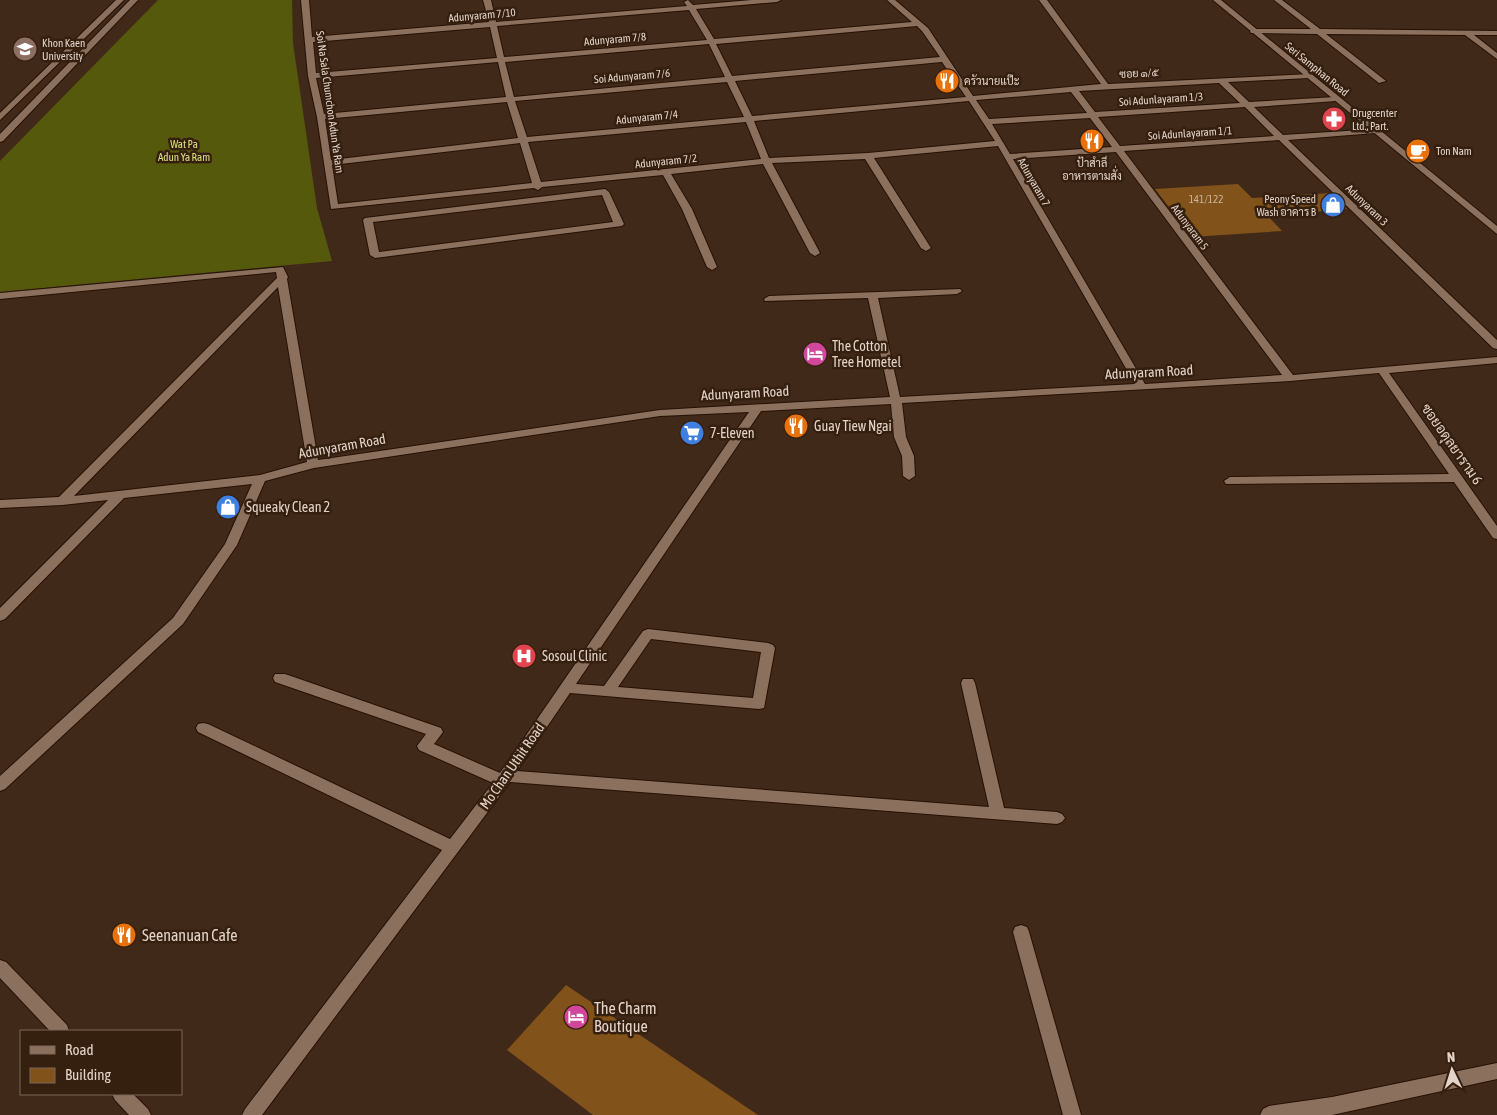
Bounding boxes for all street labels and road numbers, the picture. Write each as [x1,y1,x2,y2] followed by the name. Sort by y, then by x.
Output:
[448,6,516,24] street label: Adunyaram 7/10
[314,30,346,174] street label: Soi Na Sala Chumchon Adun Ya Ram
[583,30,647,48] street label: Adunyaram 7/8
[1283,40,1351,98] street label: Seri Samphan Road
[1119,66,1160,80] street label: ซอย ๑/๕
[593,67,671,85] street label: Soi Adunyaram 7/6
[1119,90,1203,108] street label: Soi Adunlayaram 1/3
[615,108,679,126] street label: Adunyaram 7/4
[1148,124,1232,142] street label: Soi Adunlayaram 1/1
[634,152,698,170] street label: Adunyaram 7/2
[1015,156,1053,208] street label: Adunyaram 7
[1344,182,1390,228] street label: Adunyaram 3
[1169,202,1211,252] street label: Adunyaram 5
[1105,362,1193,382] street label: Adunyaram Road
[701,383,789,403] street label: Adunyaram Road
[1417,401,1486,489] street label: ซอยอดุลยาราม 6
[297,430,387,462] street label: Adunyaram Road
[476,720,548,812] street label: Mo Chan Uthit Road

